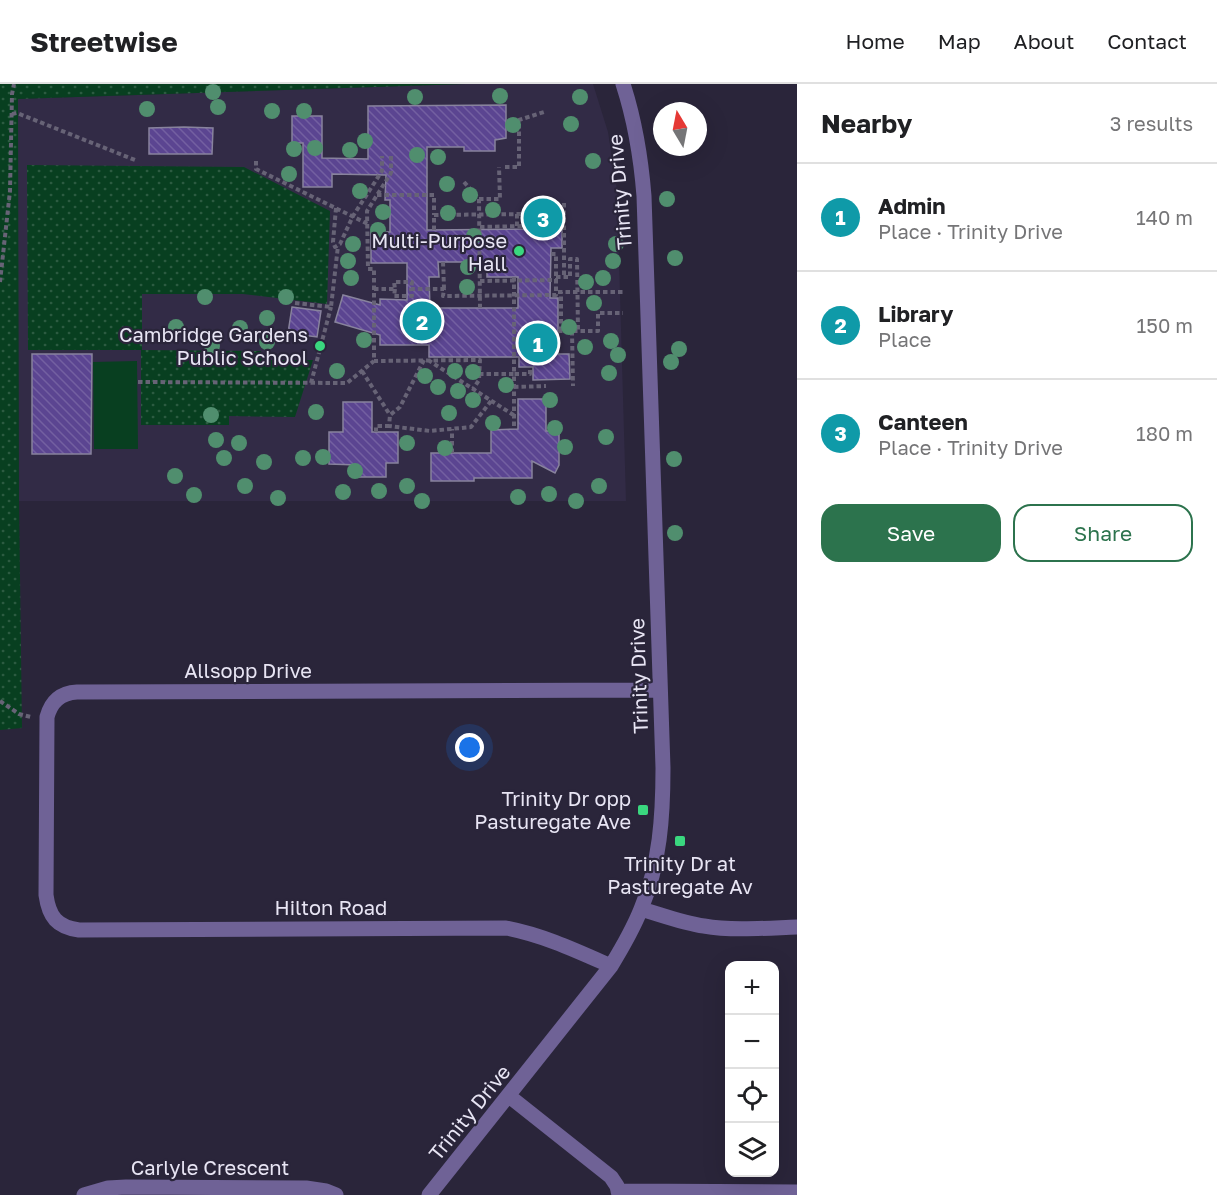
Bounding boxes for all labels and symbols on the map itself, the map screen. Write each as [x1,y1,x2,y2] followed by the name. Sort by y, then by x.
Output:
[653,102,707,156] north arrow
[602,133,636,251] street label: Trinity Drive
[524,196,562,240] pin: 3
[371,228,507,275] place label: Multi-Purpose Hall
[512,244,526,258] marker: Multi-Purpose Hall
[402,298,442,344] pin: 2
[518,320,558,366] pin: 1
[119,322,308,369] place label: Cambridge Gardens Public School
[313,339,327,353] marker: Cambridge Gardens Public School
[624,618,652,734] street label: Trinity Drive
[184,658,312,682] street label: Allsopp Drive
[455,733,484,762] your location
[474,786,631,833] place label: Trinity Dr opp Pasturegate Ave
[636,803,650,817] marker: Trinity Dr opp Pasturegate Ave
[673,834,687,848] marker: Trinity Dr at Pasturegate Av
[607,851,753,898] place label: Trinity Dr at Pasturegate Av
[275,895,387,919] street label: Hilton Road
[423,1060,515,1164] street label: Trinity Drive
[131,1155,289,1179] street label: Carlyle Crescent

